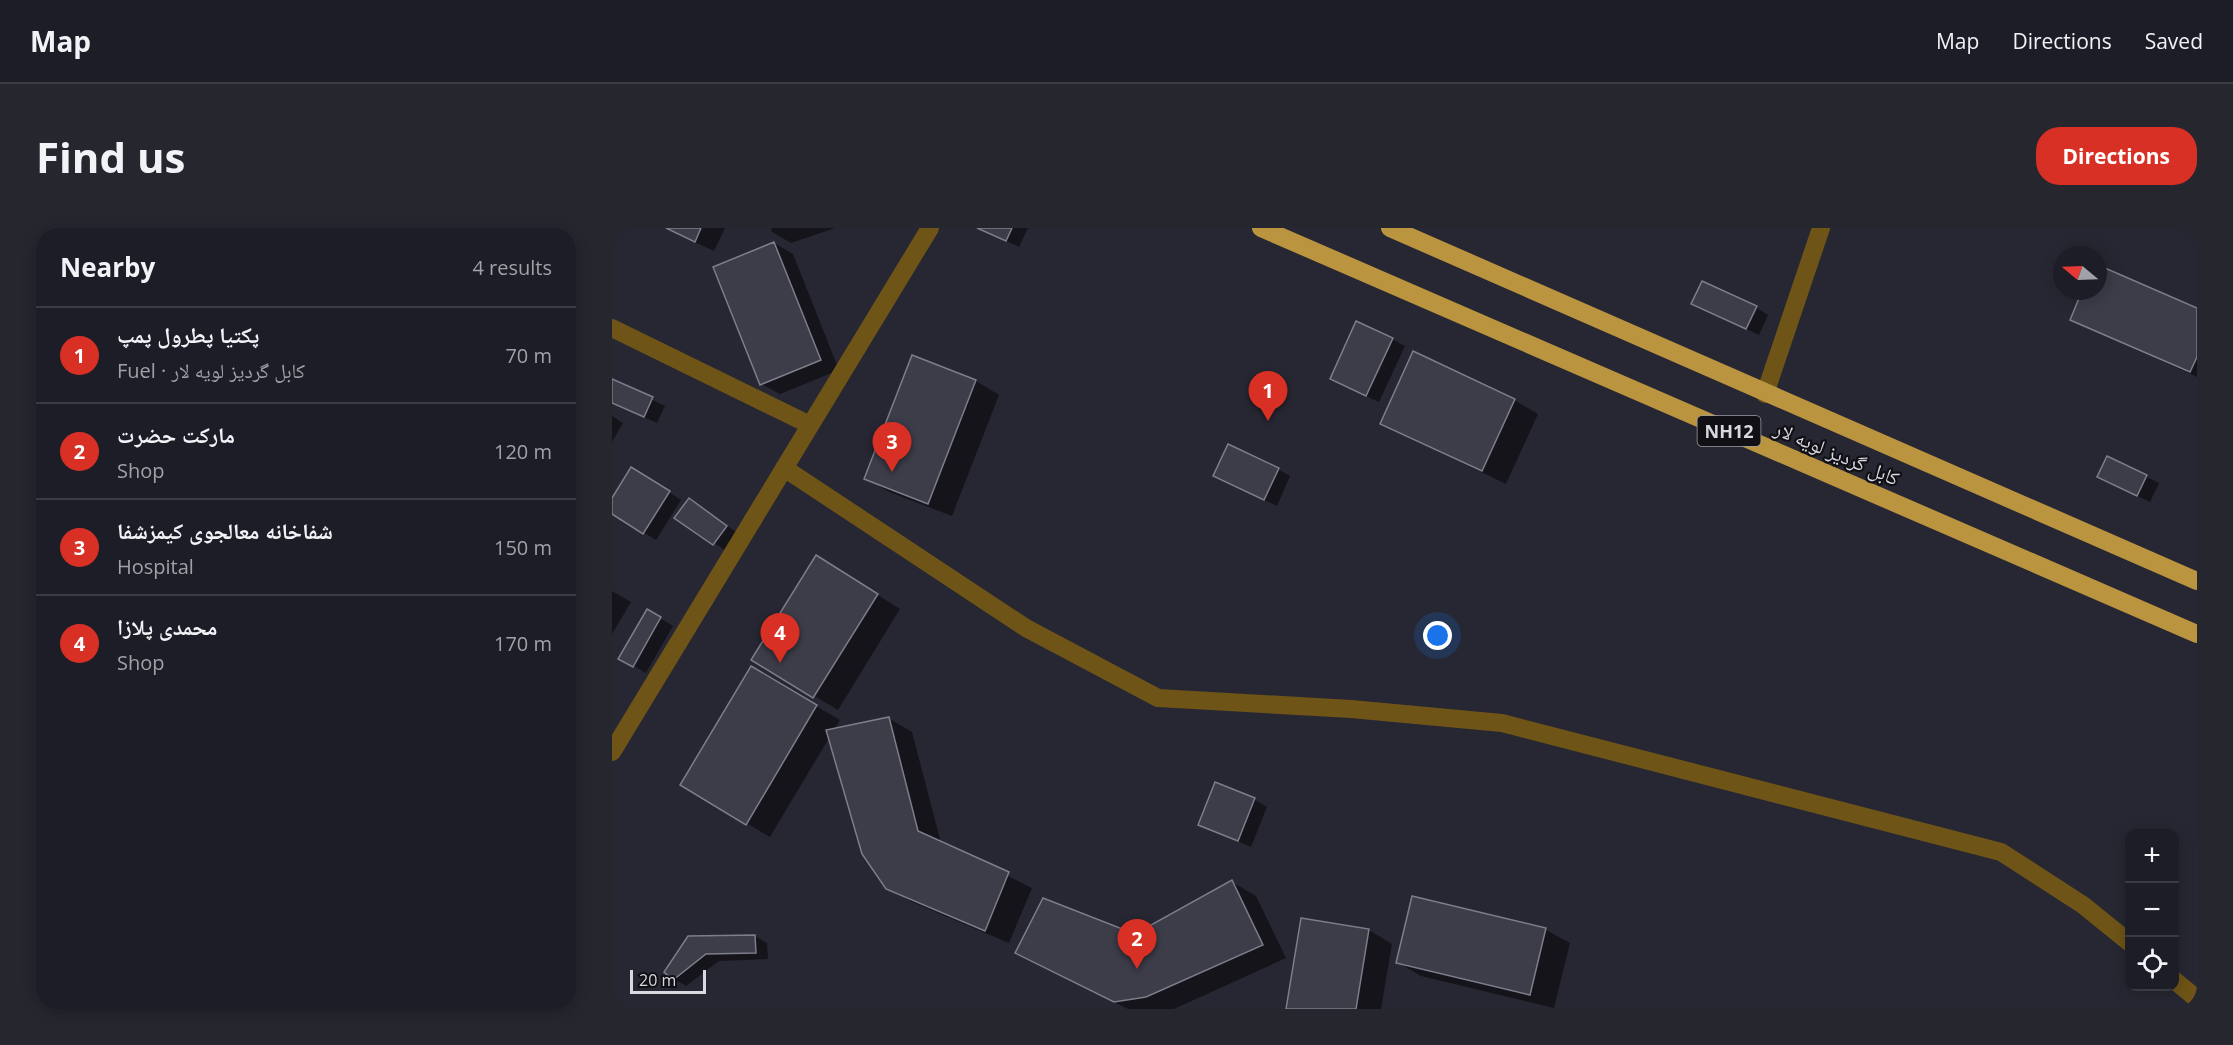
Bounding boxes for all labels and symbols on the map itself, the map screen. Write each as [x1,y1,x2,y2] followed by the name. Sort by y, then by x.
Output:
[2053,246,2107,300] north arrow
[1248,372,1288,421] pin: 1
[1769,414,1904,491] street label: کابل گردیز لویه لار
[1698,416,1760,446] road number: NH12
[872,422,912,472] pin: 3
[760,614,800,663] pin: 4
[1423,621,1452,650] your location
[1118,920,1156,969] pin: 2
[630,967,706,994] scale bar

